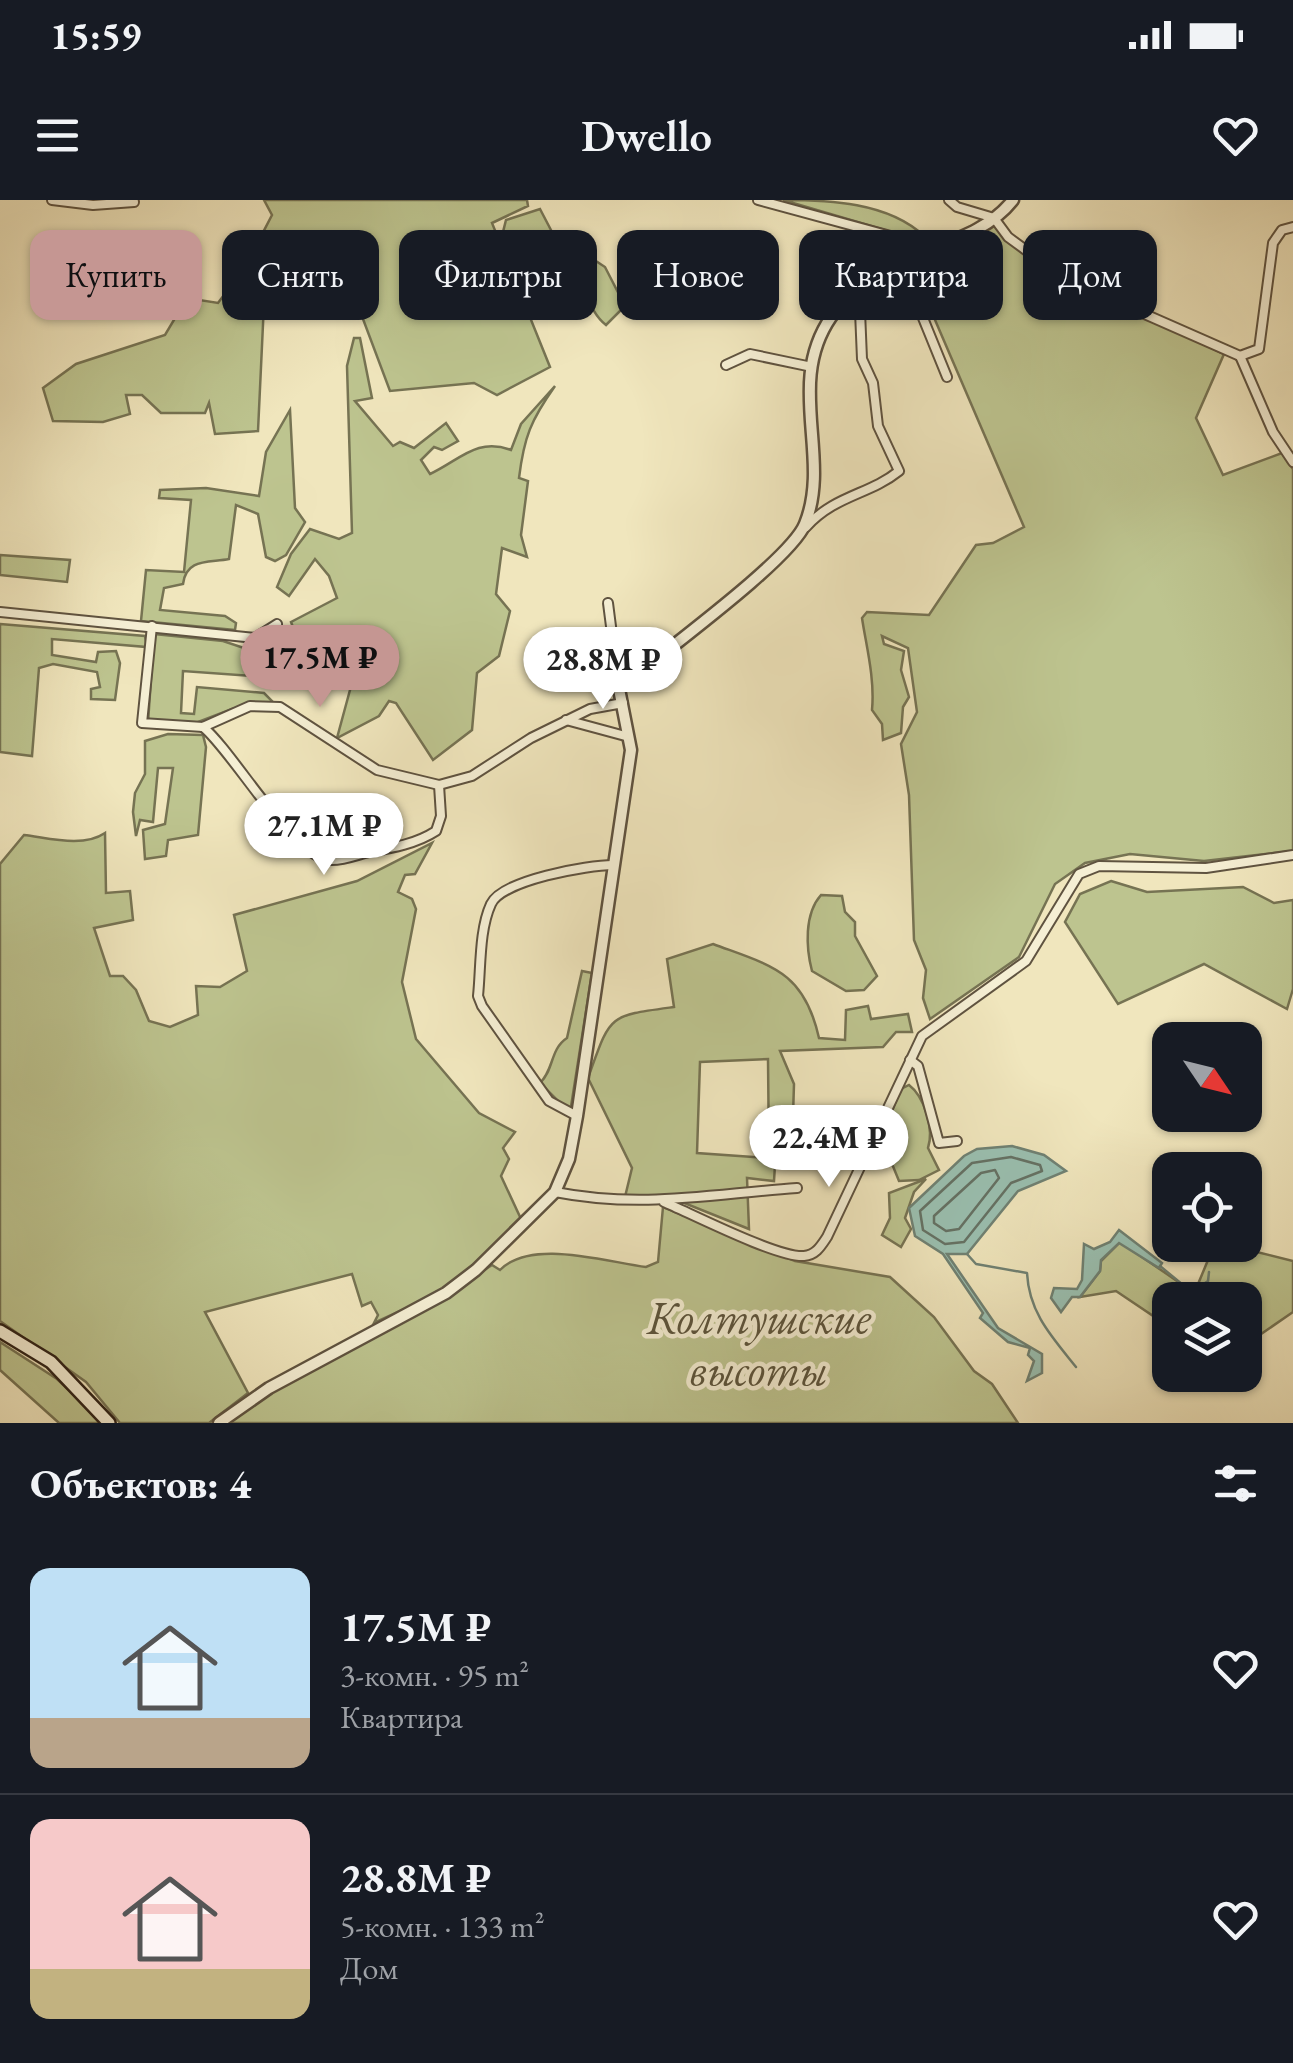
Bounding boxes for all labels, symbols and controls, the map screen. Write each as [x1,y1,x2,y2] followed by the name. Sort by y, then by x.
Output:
[50,11,141,60] text: 15:59
[581,106,712,164] text: Dwello
[30,108,85,163] icon: menu
[1208,108,1263,163] icon: heart
[30,230,202,320] chip: Купить
[222,230,379,320] chip: Снять
[399,230,597,320] chip: Фильтры
[617,230,779,320] chip: Новое
[799,230,1003,320] chip: Квартира
[1023,230,1157,320] chip: Дом
[228,625,412,710] pin: 17.5M ₽
[511,627,695,712] pin: 28.8M ₽
[262,636,378,678] text: 17.5M ₽
[545,638,661,680] text: 28.8M ₽
[232,793,416,878] pin: 27.1M ₽
[266,804,382,846] text: 27.1M ₽
[1152,1022,1262,1132] north arrow
[1152,1022,1262,1392] map controls
[737,1105,921,1190] pin: 22.4M ₽
[771,1116,887,1158] text: 22.4M ₽
[1152,1152,1262,1262] button: locate
[1152,1282,1262,1392] button: layers
[646,1288,872,1398] park label: Колтушские высоты
[30,1456,251,1511] text: Объектов: 4
[1208,1456,1263,1511] icon: filters
[340,1599,491,1654] text: 17.5M ₽
[110,1608,230,1728] icon: home
[1208,1641,1263,1696] icon: heart
[340,1654,529,1696] text: 3-комн. · 95 m²
[340,1696,463,1738] text: Квартира
[340,1850,491,1905] text: 28.8M ₽
[110,1859,230,1979] icon: home
[1208,1892,1263,1947] icon: heart
[340,1905,545,1947] text: 5-комн. · 133 m²
[340,1947,398,1989] text: Дом

